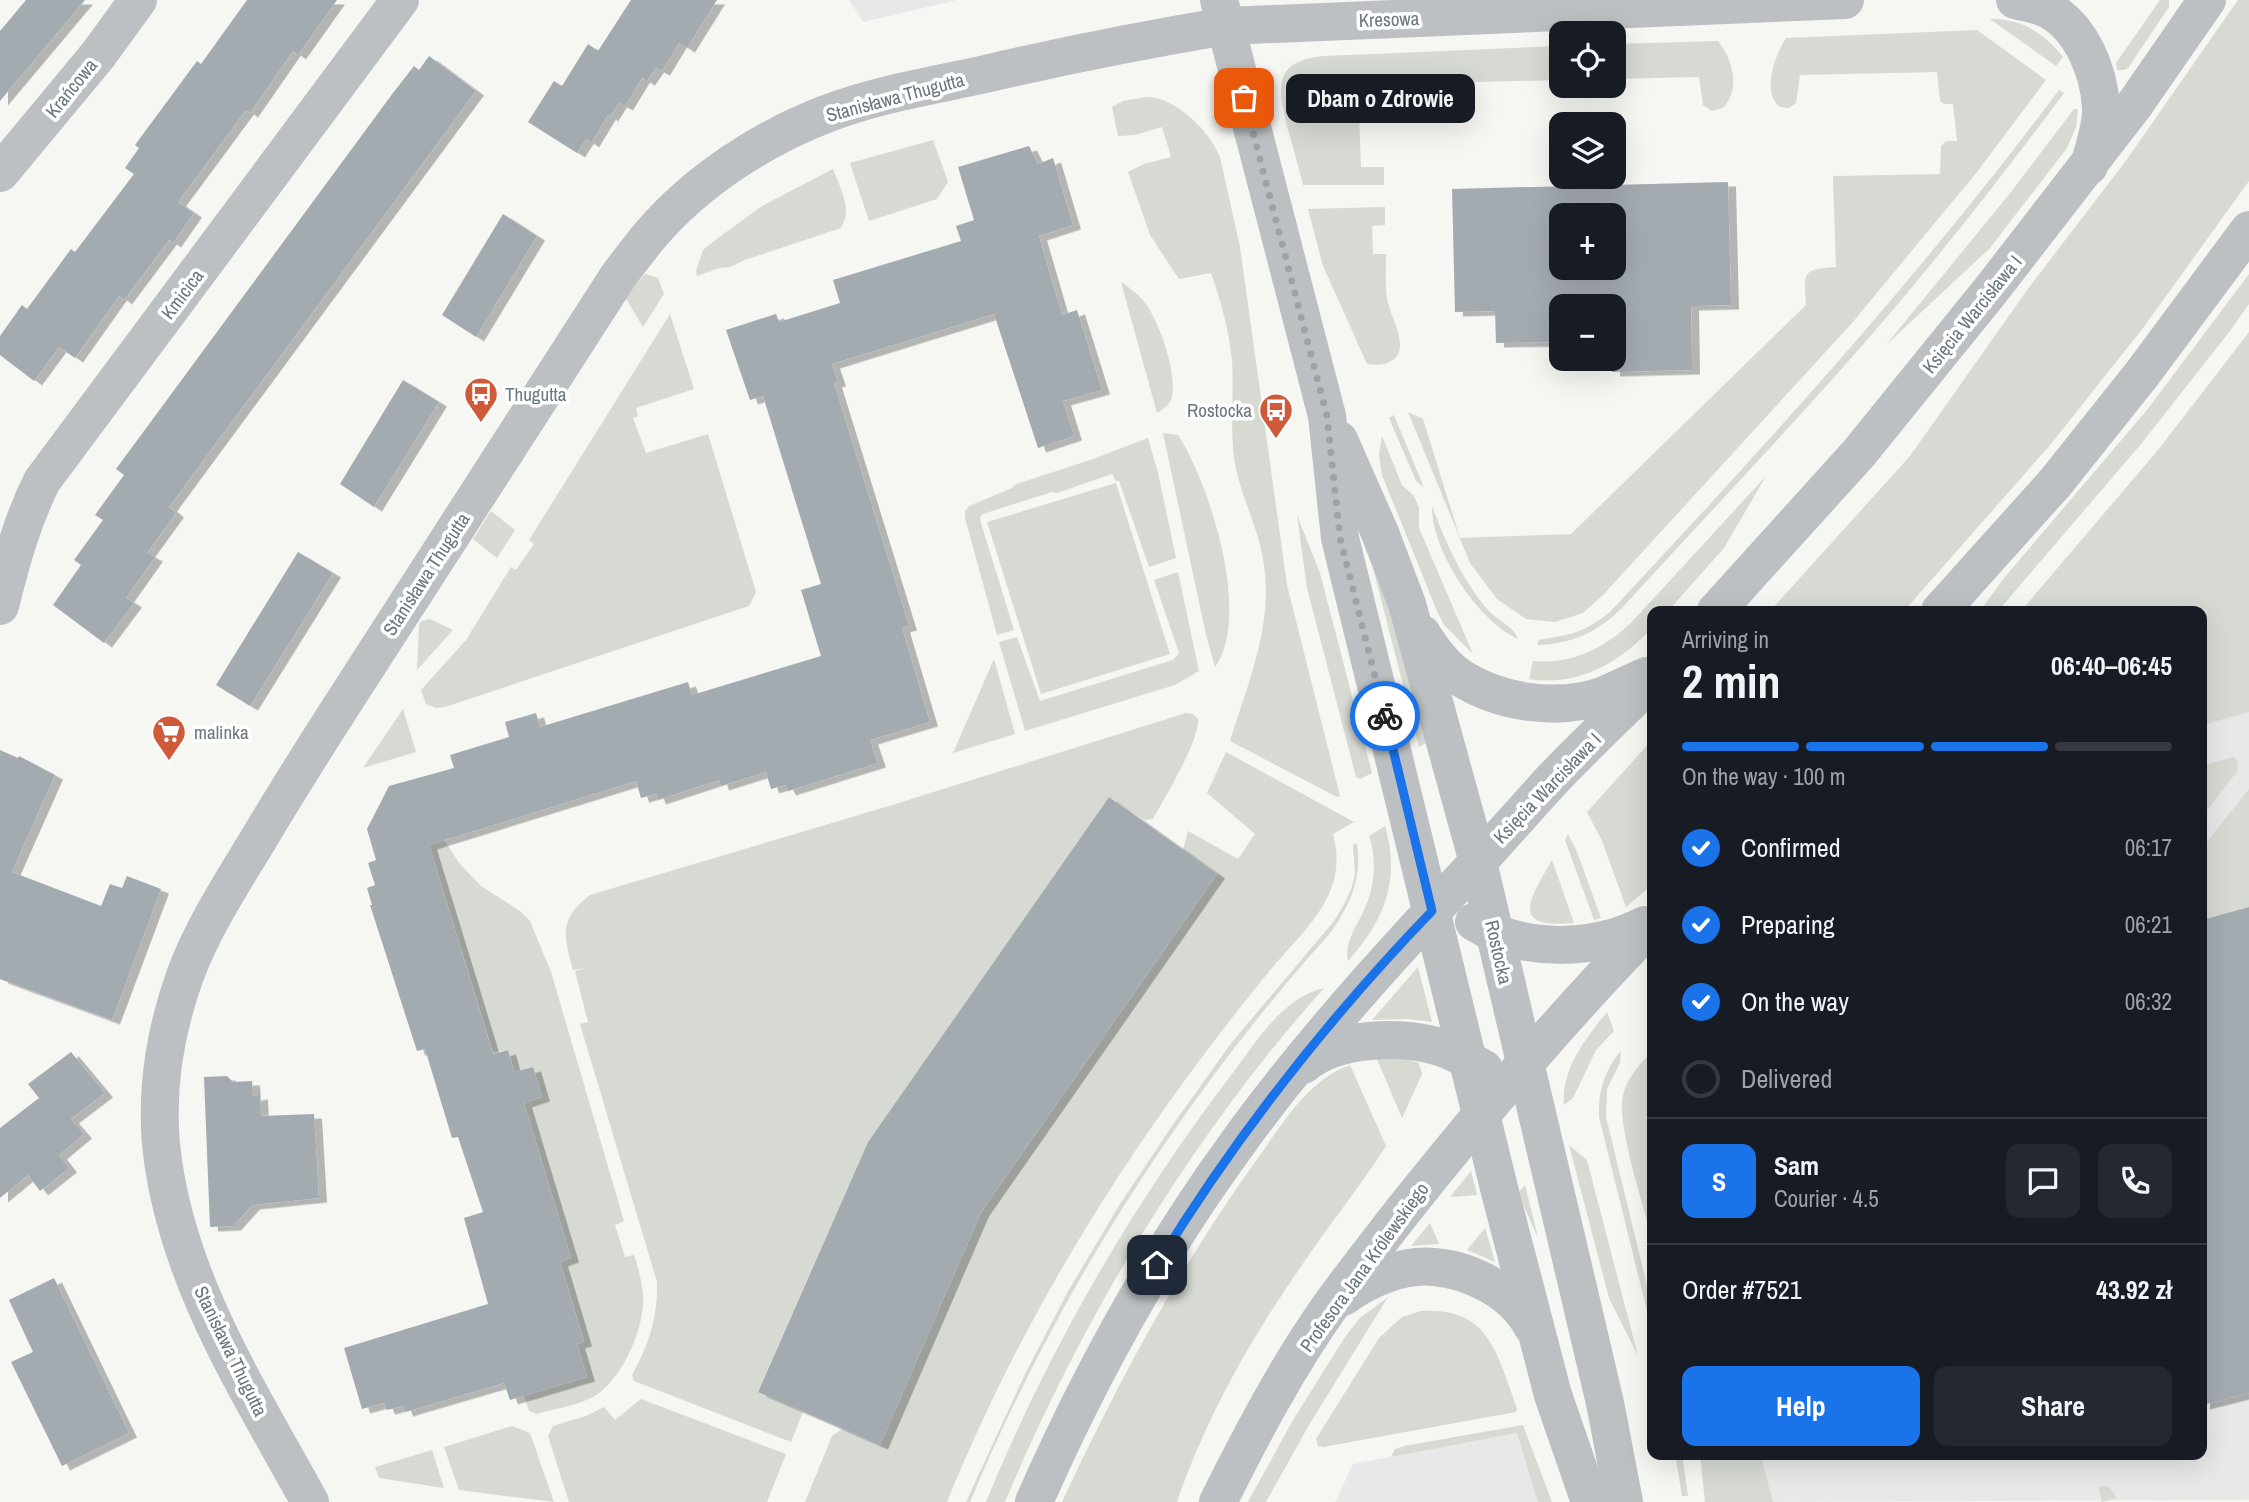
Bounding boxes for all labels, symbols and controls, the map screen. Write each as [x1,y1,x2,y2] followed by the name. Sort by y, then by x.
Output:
[1358,5,1420,33] street label: Kresowa
[1549,21,1626,371] map controls
[1549,21,1626,98] button: locate
[39,53,103,123] street label: Krańcowa
[823,66,967,128] street label: Stanisława Thugutta
[1214,68,1274,128] pin
[1286,74,1475,122] callout: Dbam o Zdrowie
[1225,79,1263,117] icon: bag
[1307,83,1454,114] text: Dbam o Zdrowie
[1549,112,1626,189] button: layers
[1549,203,1626,280] button: +
[1916,250,2028,378] street label: Księcia Warcisława I
[155,263,210,324] street label: Kmicica
[1549,294,1626,371] button: −
[462,375,500,424] bus stop icon: Thugutta
[505,381,567,407] place label: Thugutta
[1257,391,1295,440] bus stop icon: Rostocka
[1187,397,1252,423] place label: Rostocka
[376,507,476,641] street label: Stanisława Thugutta
[1682,624,1769,655] text: Arriving in
[2051,648,2172,683] text: 06:40–06:45
[1682,650,1781,712] text: 2 min
[1350,681,1420,751] courier
[1366,697,1404,735] icon: bike
[150,713,188,762] supermarket icon: malinka
[194,719,249,745] place label: malinka
[1487,727,1607,849] street label: Księcia Warcisława I
[1682,761,1846,792] text: On the way · 100 m
[1682,829,1720,867] icon: check
[1741,830,1841,865] text: Confirmed
[2125,832,2172,863] text: 06:17
[1682,906,1720,944] icon: check
[1741,907,1835,942] text: Preparing
[2125,909,2172,940] text: 06:21
[1479,917,1519,987] street label: Rostocka
[1682,983,1720,1021] icon: check
[1741,984,1849,1019] text: On the way
[2125,986,2172,1017] text: 06:32
[1741,1061,1832,1096] text: Delivered
[2006,1144,2080,1218] button: chat
[2098,1144,2172,1218] button: phone
[1774,1148,1819,1183] text: Sam
[1712,1164,1726,1199] text: S
[1294,1177,1434,1357] street label: Profesora Jana Królewskiego
[1774,1183,1879,1214] text: Courier · 4.5
[1127,1235,1187,1295] pin
[1138,1246,1176,1284] icon: home
[1682,1272,1802,1307] text: Order #7521
[2096,1272,2172,1307] text: 43.92 zł
[188,1282,274,1421] street label: Stanisława Thugutta
[1682,1366,1920,1446] button: Help
[1934,1366,2172,1446] button: Share

